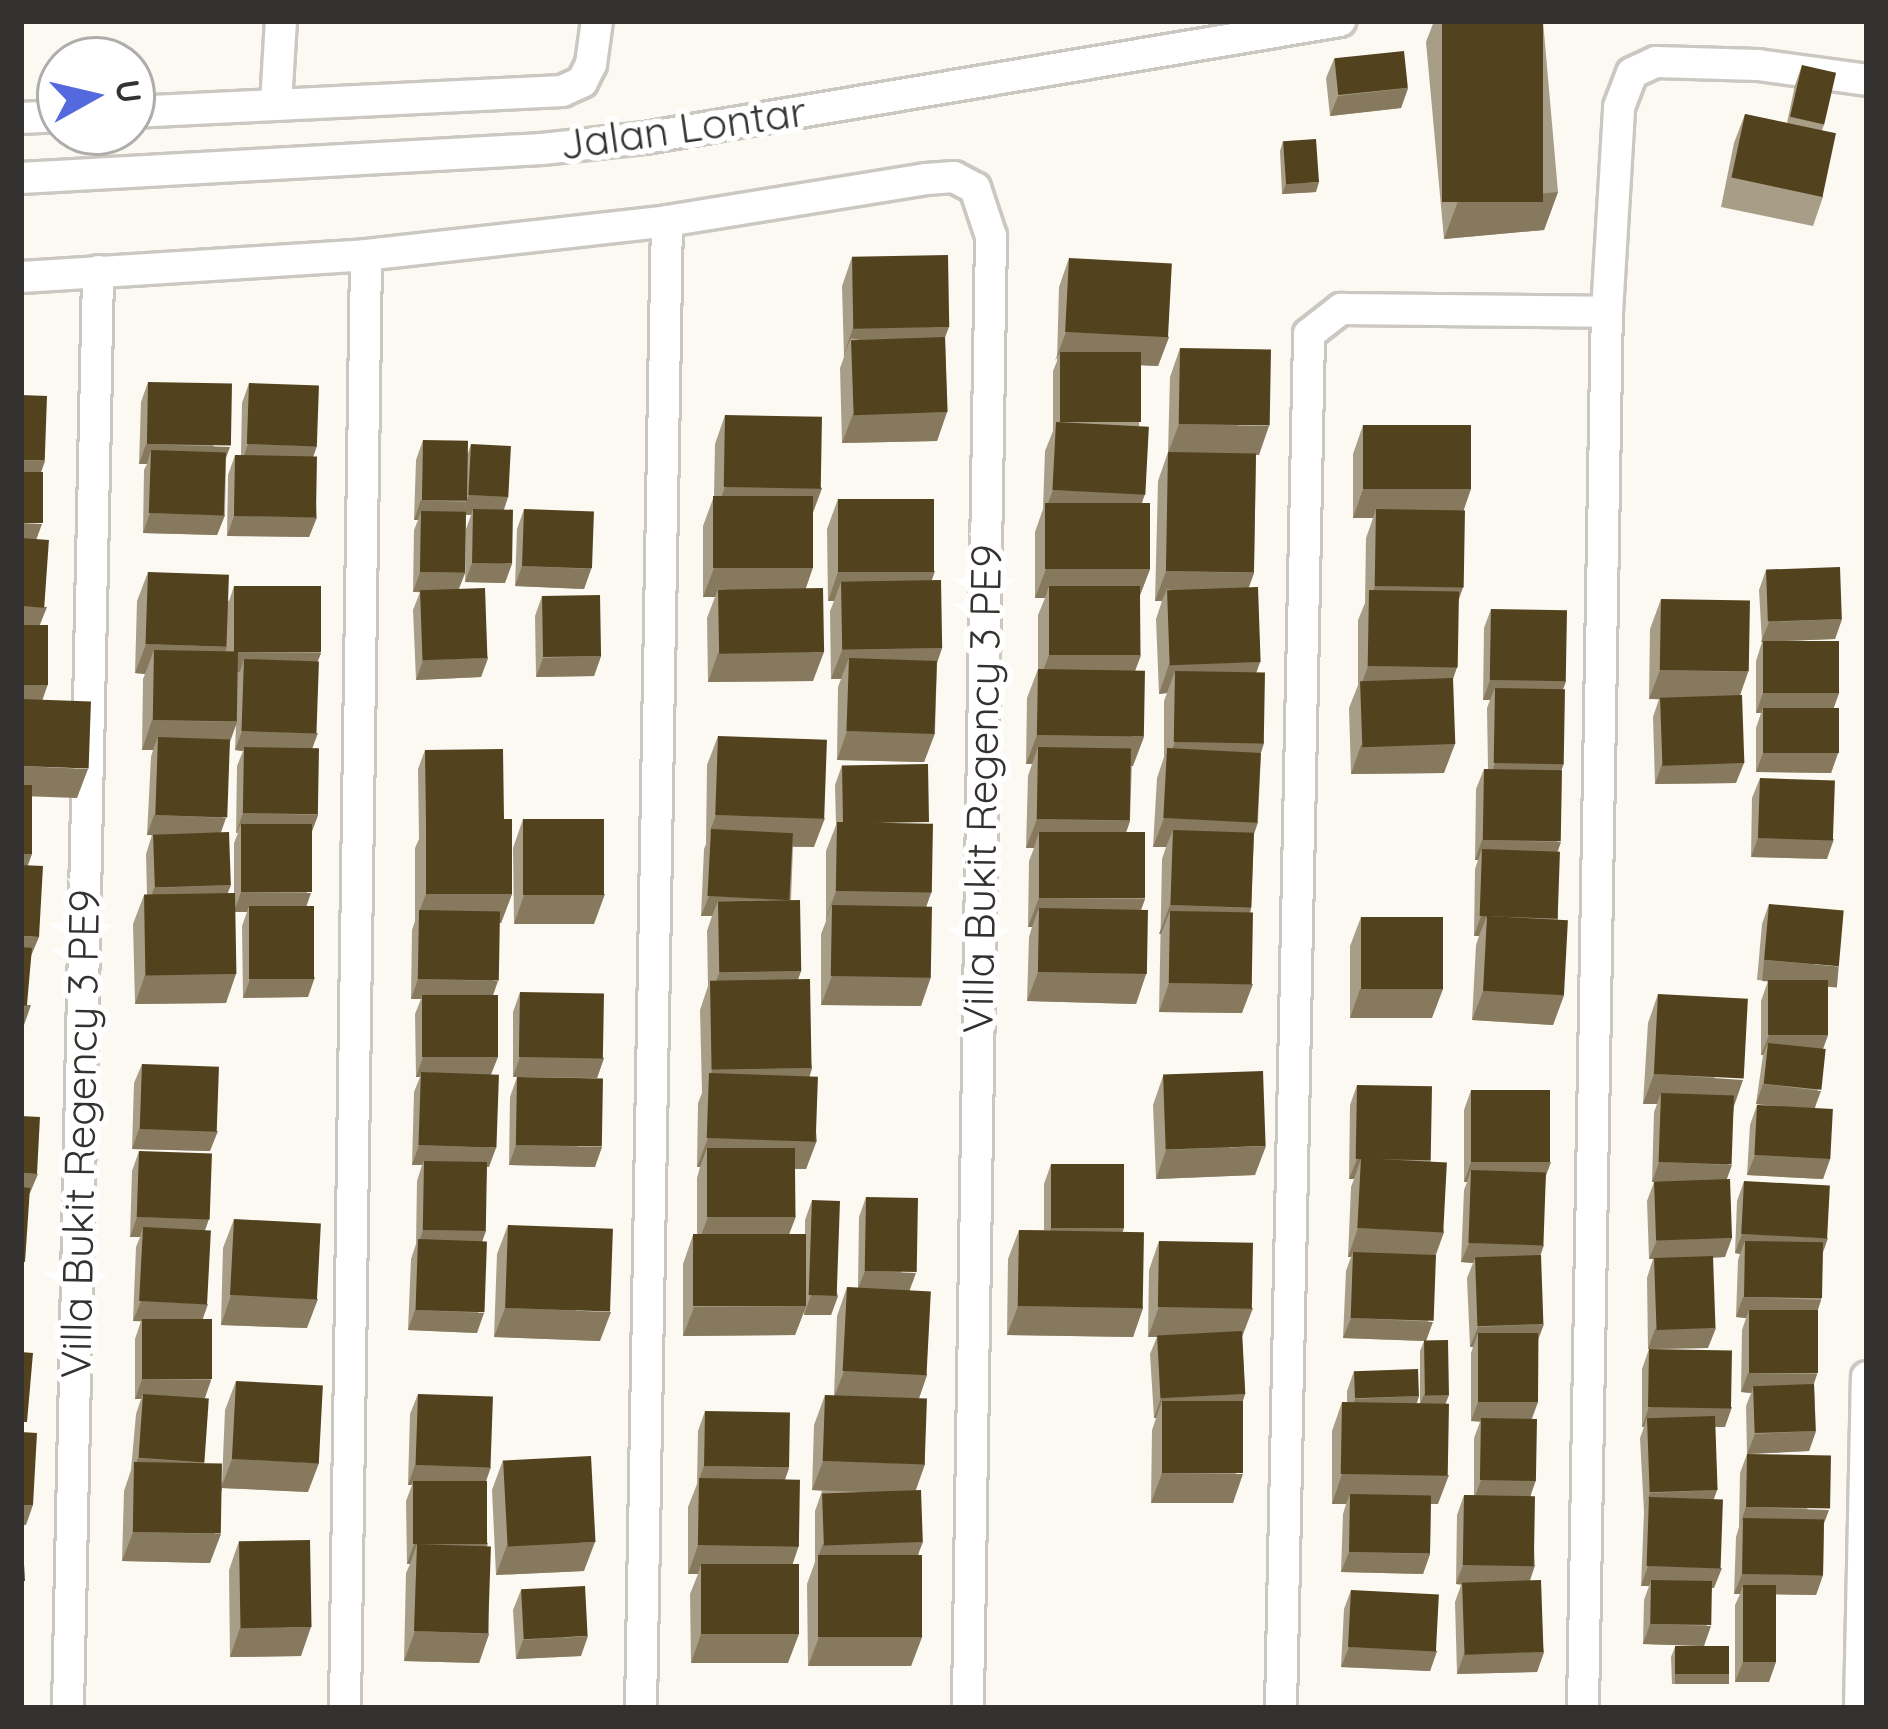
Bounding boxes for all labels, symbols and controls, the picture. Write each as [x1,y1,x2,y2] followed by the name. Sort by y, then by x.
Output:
[36,36,156,156] north arrow
[107,77,151,106] text: U
[557,86,809,170] street label: Jalan Lontar
[953,544,1011,1034] street label: Villa Bukit Regency 3 PE9
[51,889,109,1379] street label: Villa Bukit Regency 3 PE9

